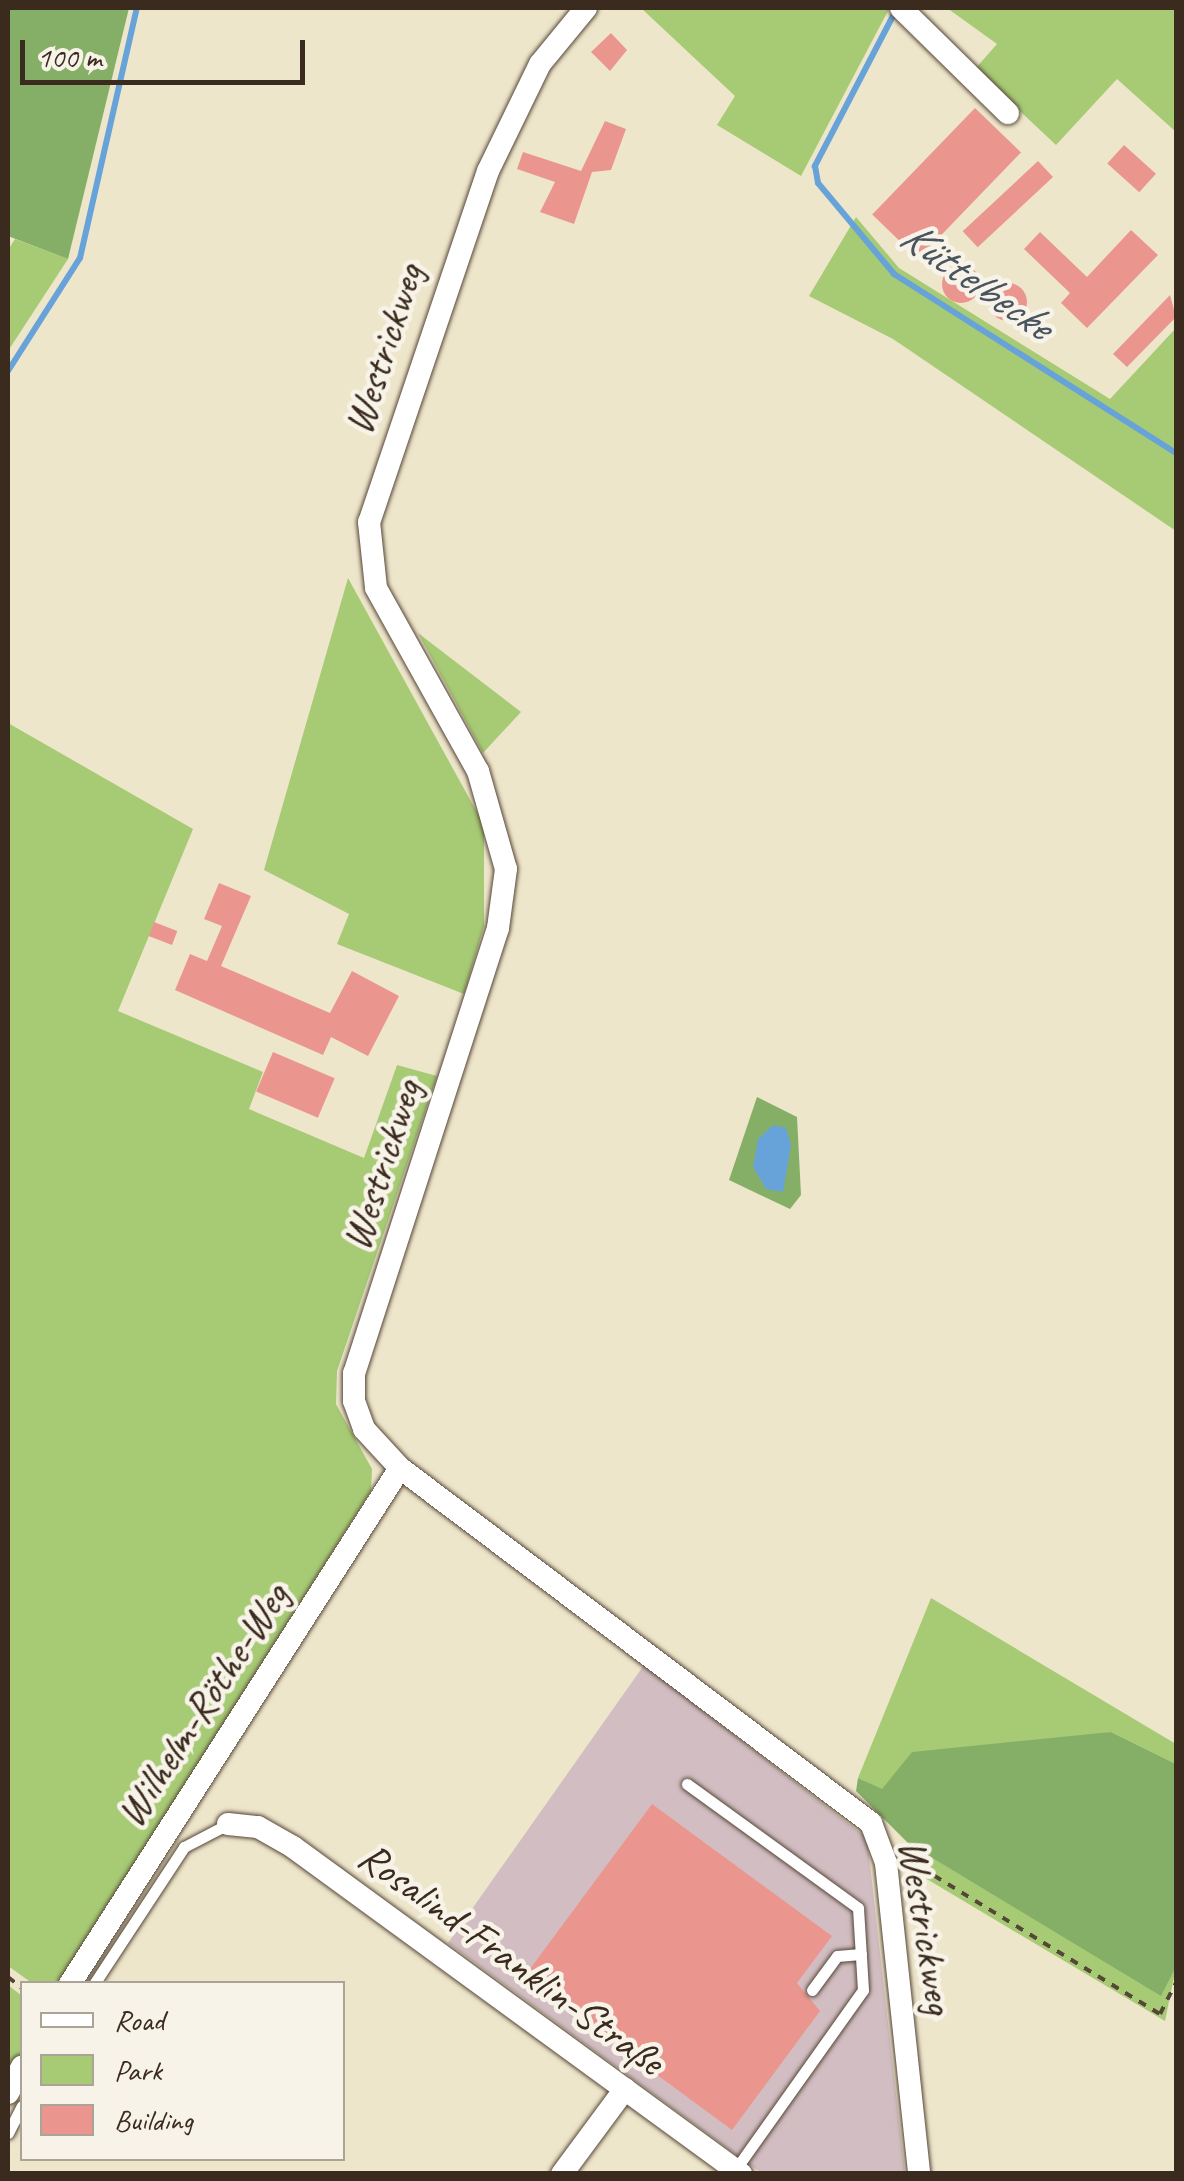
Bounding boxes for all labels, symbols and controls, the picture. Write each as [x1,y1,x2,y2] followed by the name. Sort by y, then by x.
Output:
[25,20,310,82] scale bar
[37,38,102,76] text: 100 m
[890,209,1062,351] water label: Küttelbecke
[333,258,435,440] street label: Westrickweg
[331,1074,433,1256] street label: Westrickweg
[106,1574,300,1836] street label: Wilhelm-Röthe-Weg
[349,1831,673,2087] street label: Rosalind-Franklin-Straße
[887,1836,965,2018] street label: Westrickweg
[20,1981,345,2161] legend
[114,2001,164,2039] text: Road
[114,2051,162,2089] text: Park
[114,2101,193,2139] text: Building

